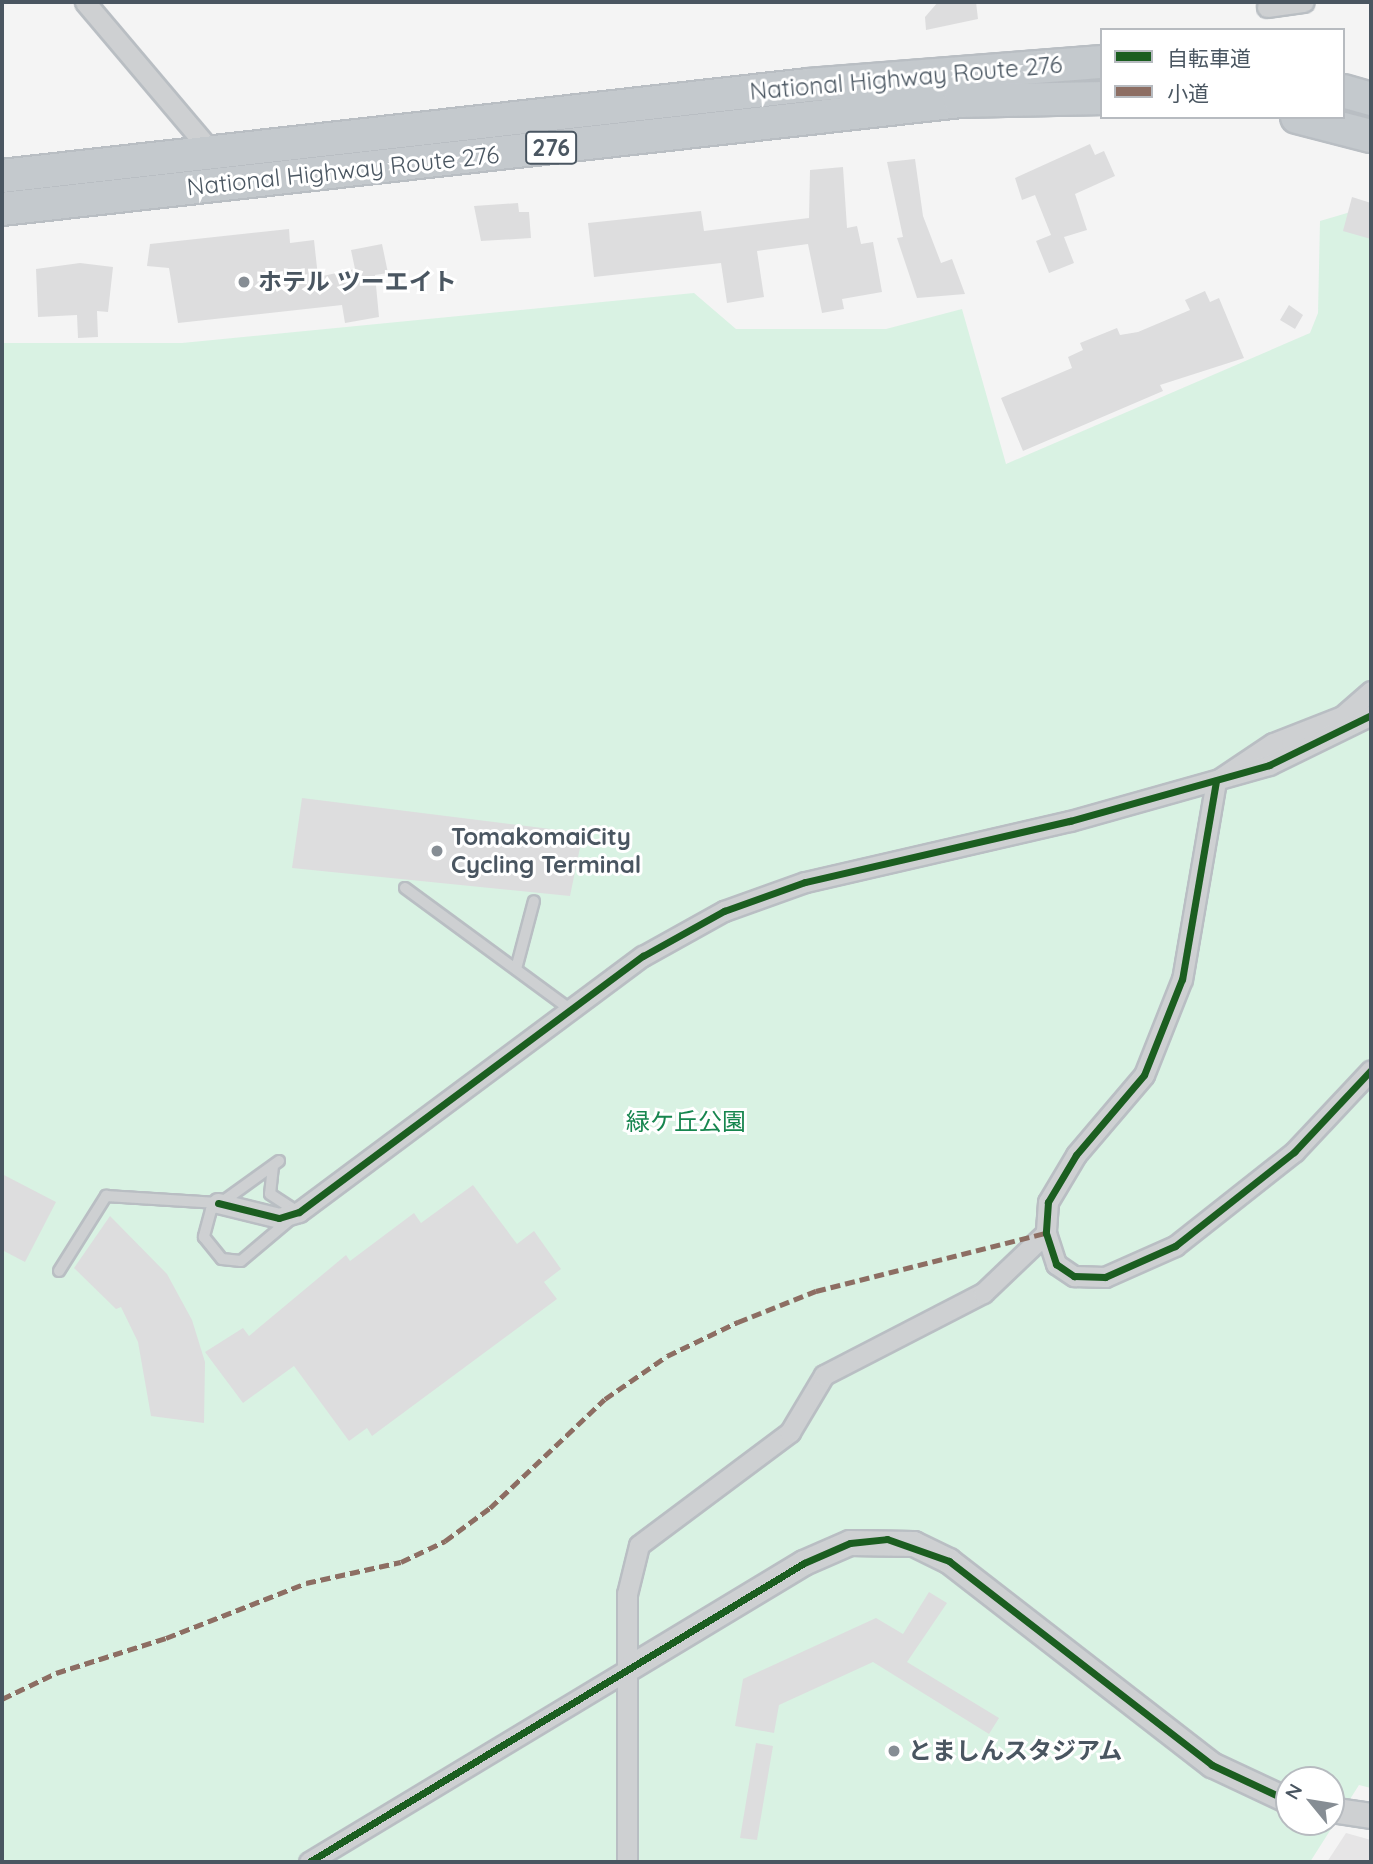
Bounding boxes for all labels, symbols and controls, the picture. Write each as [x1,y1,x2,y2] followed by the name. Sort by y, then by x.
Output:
[1100,28,1345,119] legend
[1167,45,1251,71] text: 自転車道
[748,50,1064,106] street label: National Highway Route 276
[1167,80,1209,106] text: 小道
[525,128,577,168] road number: 276
[185,140,501,202] street label: National Highway Route 276
[258,268,457,296] place label: ホテル ツーエイト
[236,274,252,290] marker: ホテル ツーエイト
[451,823,641,879] place label: TomakomaiCity Cycling Terminal
[429,843,445,859] marker: TomakomaiCity Cycling Terminal
[626,1108,746,1136] park label: 緑ケ丘公園
[908,1737,1124,1765] place label: とましんスタジアム
[886,1743,902,1759] marker: とましんスタジアム
[1275,1766,1345,1836] north arrow
[1280,1779,1307,1804] text: N

